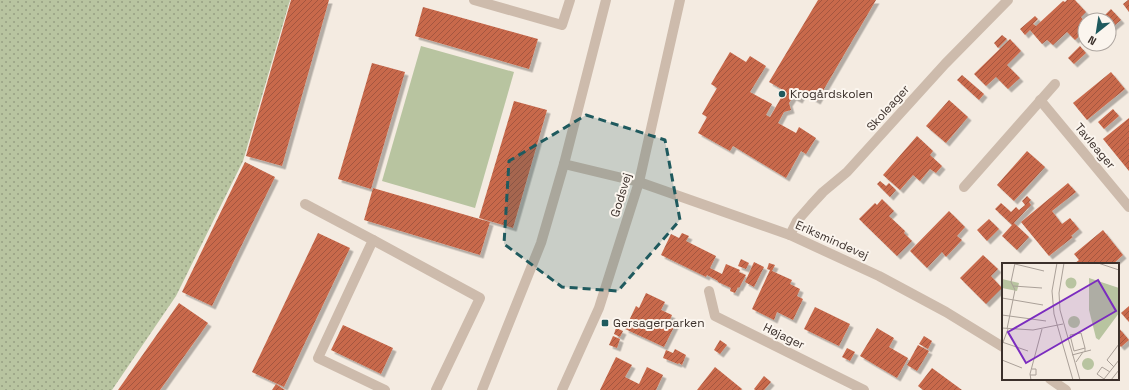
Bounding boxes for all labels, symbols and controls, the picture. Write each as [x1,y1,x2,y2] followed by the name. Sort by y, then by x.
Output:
[1077,12,1117,52] north arrow
[1085,33,1099,49] text: N
[863,81,913,135] street label: Skoleager
[790,86,873,102] place label: Krogårdskolen
[777,89,787,99] marker: Krogårdskolen
[1071,120,1119,173] street label: Tavleager
[607,171,635,219] street label: Godsvej
[793,217,871,263] street label: Eriksmindevej
[1002,263,1119,380] inset map
[613,315,705,331] place label: Gersagerparken
[600,318,610,328] marker: Gersagerparken
[761,319,808,353] street label: Højager

